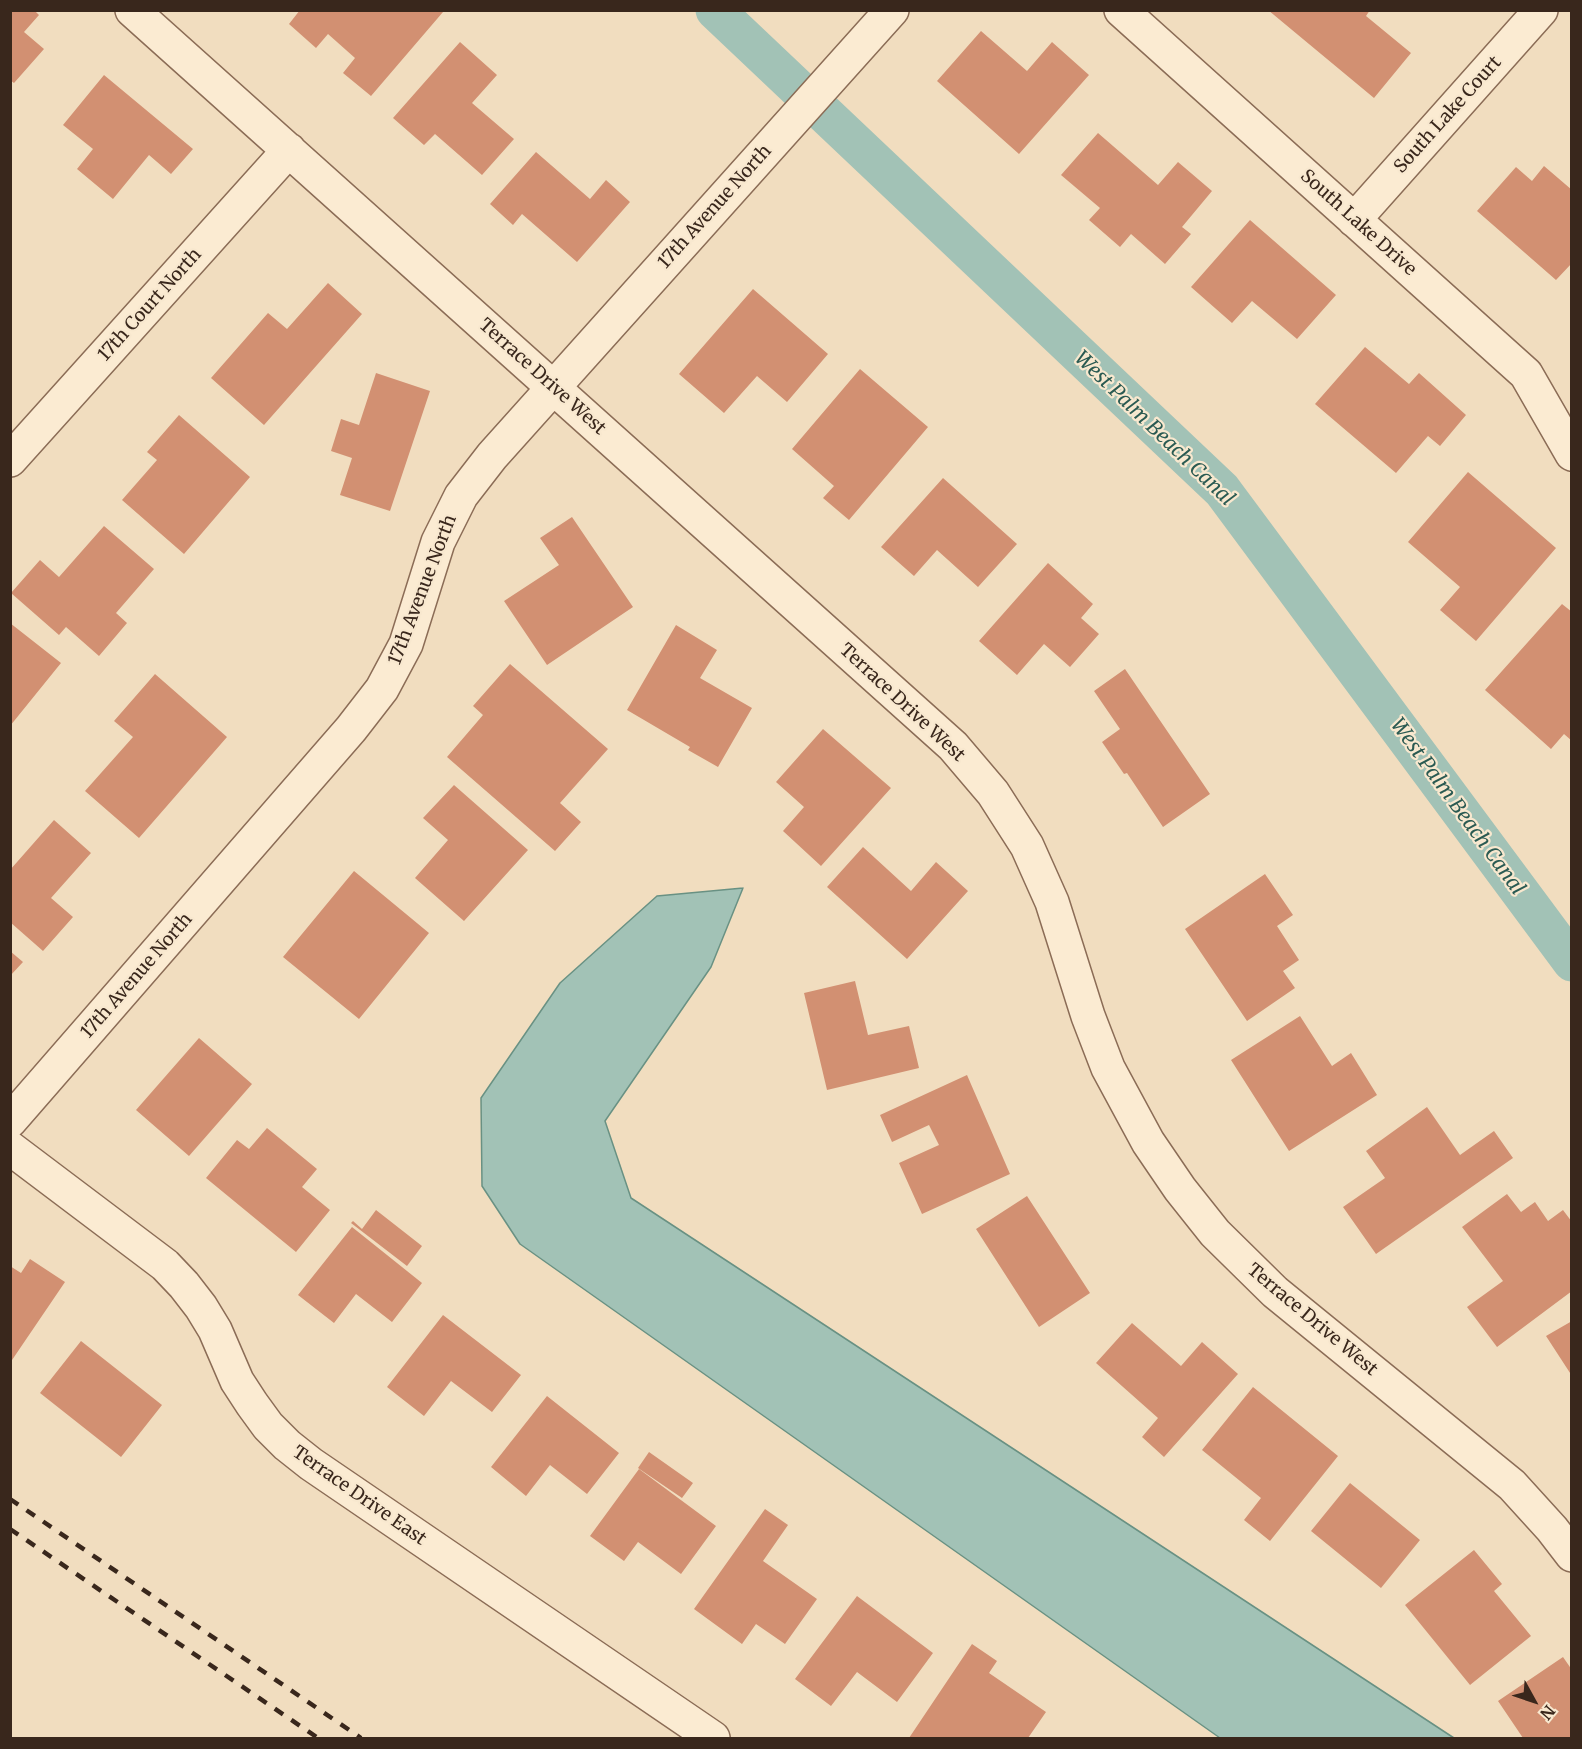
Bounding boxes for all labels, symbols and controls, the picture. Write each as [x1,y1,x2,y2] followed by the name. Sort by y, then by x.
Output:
[1390,52,1506,178] street label: South Lake Court
[654,141,776,273] street label: 17th Avenue North
[1296,165,1420,281] street label: South Lake Drive
[94,244,206,366] street label: 17th Court North
[474,314,610,440] street label: Terrace Drive West
[1069,347,1239,511] water label: West Palm Beach Canal
[384,512,462,668] street label: 17th Avenue North
[835,639,969,767] street label: Terrace Drive West
[1385,714,1529,900] water label: West Palm Beach Canal
[77,909,197,1043] street label: 17th Avenue North
[1243,1259,1381,1381] street label: Terrace Drive West
[288,1442,430,1550] street label: Terrace Drive East
[1504,1671,1564,1731] north arrow
[1536,1701,1560,1724] text: N

